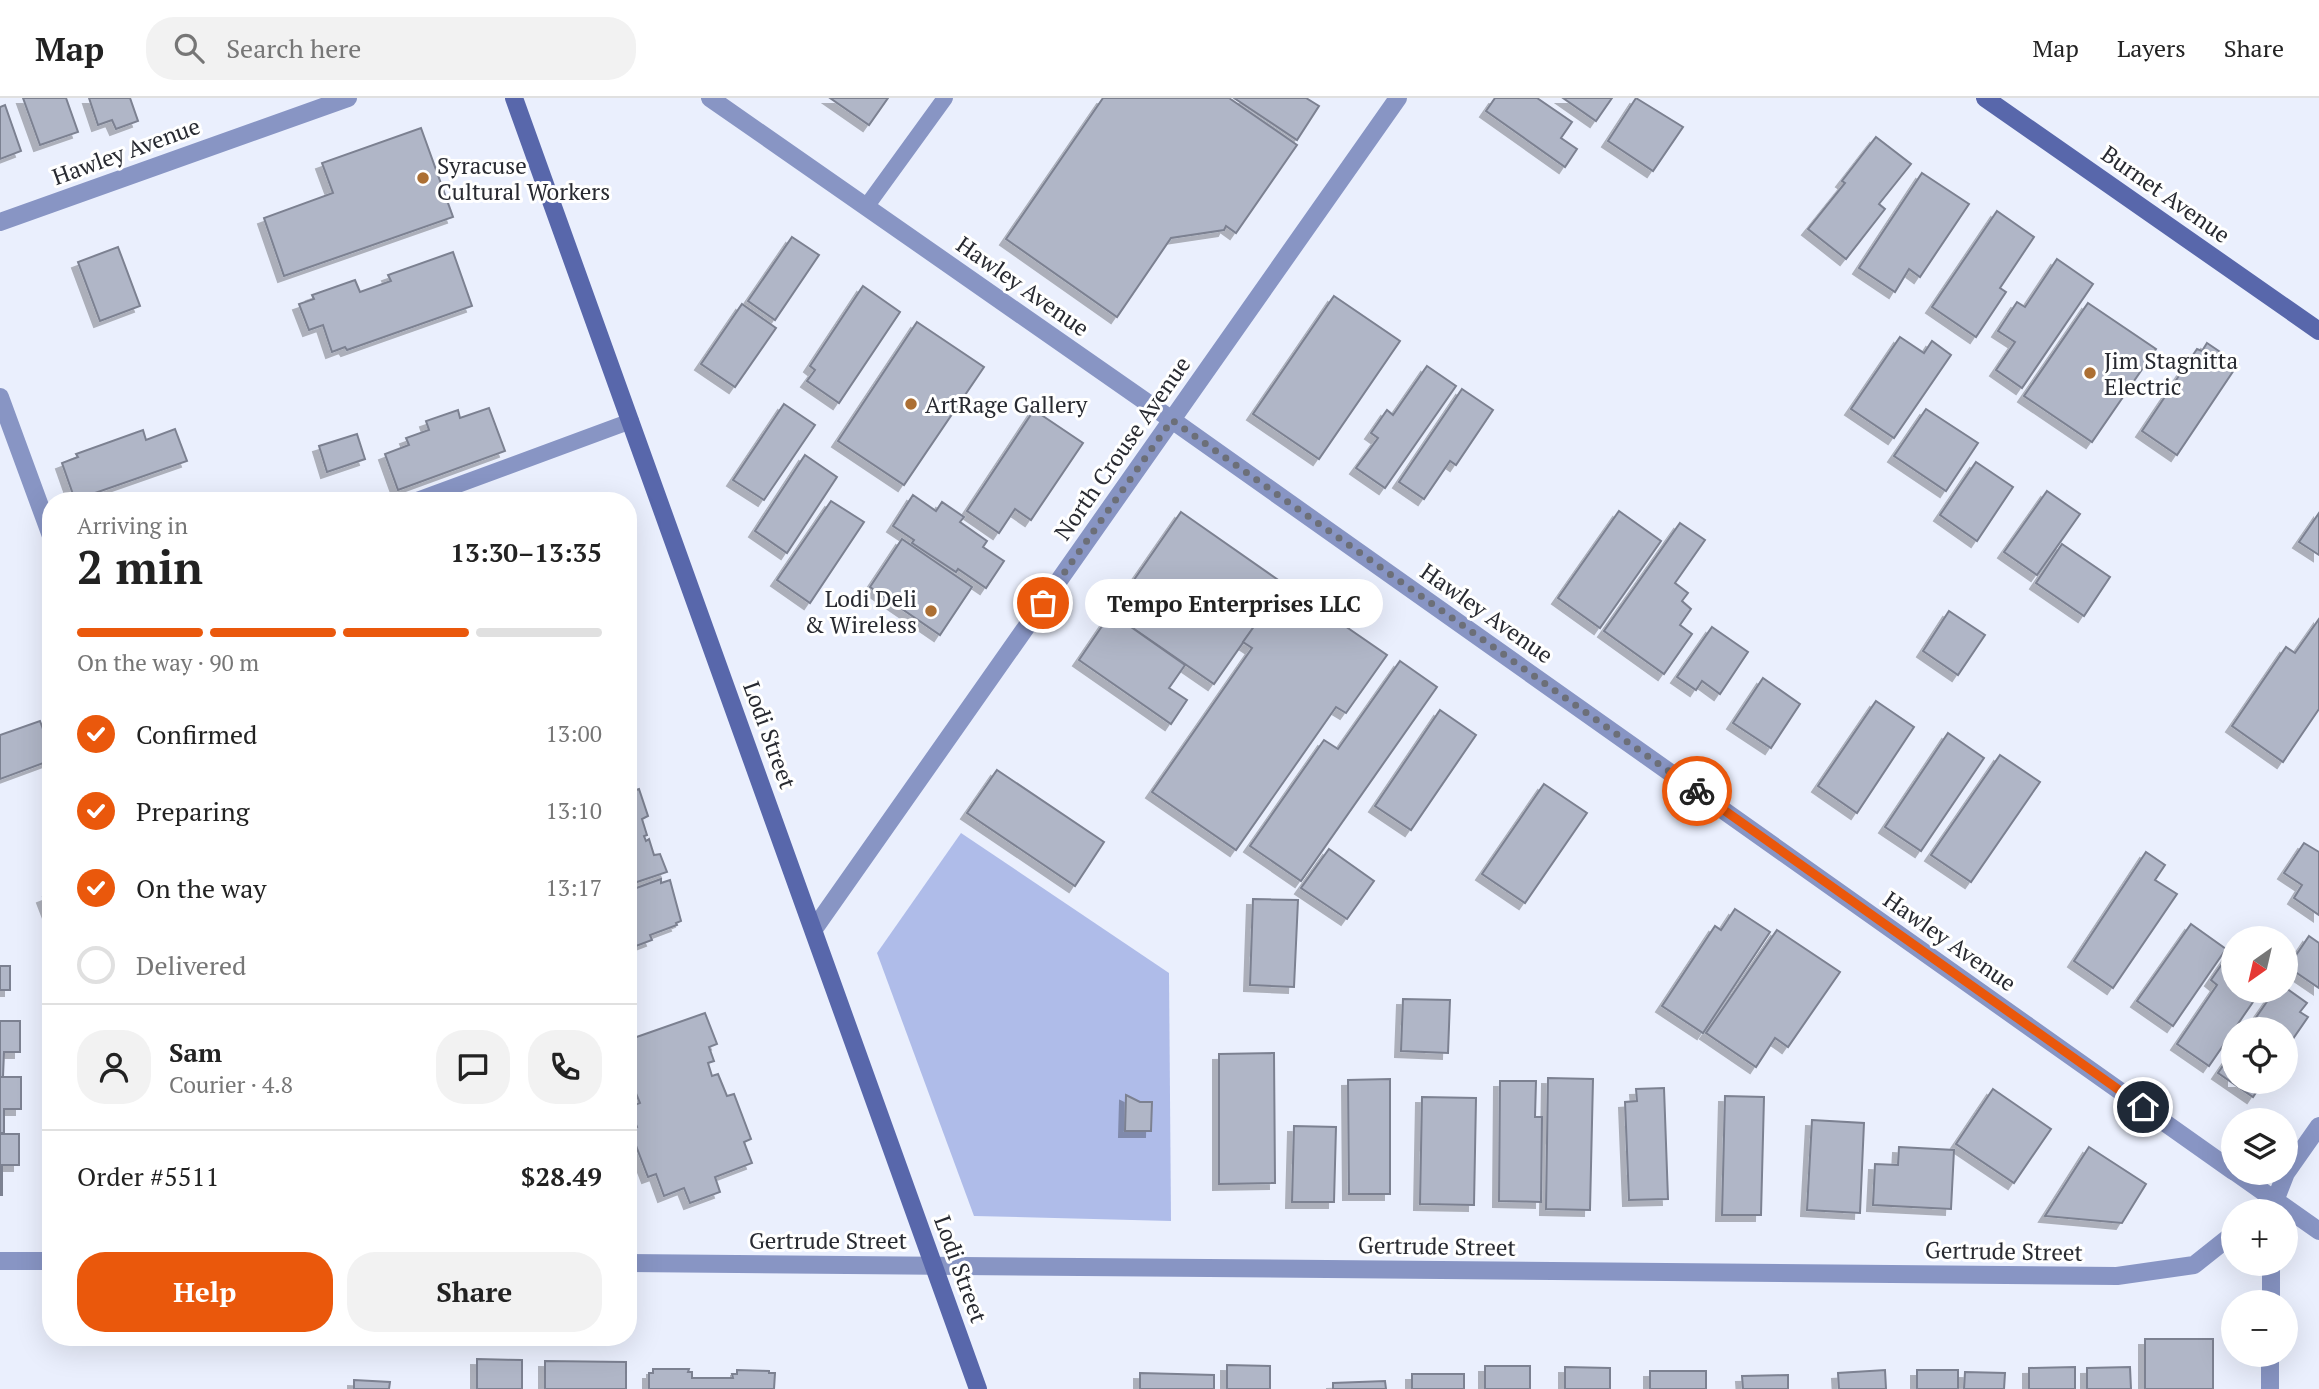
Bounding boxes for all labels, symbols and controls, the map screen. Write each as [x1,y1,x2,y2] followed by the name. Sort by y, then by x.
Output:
[146,17,636,80] search box
[35,27,104,70] text: Map
[170,29,208,67] icon: search
[226,31,361,65] text: Search here
[2032,32,2079,64] text: Map
[2117,32,2186,64] text: Layers
[2224,32,2284,64] text: Share
[48,110,204,192] street label: Hawley Avenue
[2096,138,2236,250] street label: Burnet Avenue
[437,150,610,207] place label: Syracuse Cultural Workers
[415,170,431,186] marker: Syracuse Cultural Workers
[951,229,1095,343] street label: Hawley Avenue
[2104,345,2238,402] place label: Jim Stagnitta Electric
[1047,350,1197,546] street label: North Crouse Avenue
[2082,365,2098,381] marker: Jim Stagnitta Electric
[925,389,1088,420] place label: ArtRage Gallery
[903,396,919,412] marker: ArtRage Gallery
[77,510,188,541] text: Arriving in
[450,535,602,569] text: 13:30–13:35
[77,536,203,597] text: 2 min
[1415,556,1559,670] street label: Hawley Avenue
[1013,573,1073,633] pin
[1085,578,1382,628] callout: Tempo Enterprises LLC
[804,583,917,640] place label: Lodi Deli & Wireless
[1024,584,1062,622] icon: bag
[1107,588,1361,619] text: Tempo Enterprises LLC
[923,603,939,619] marker: Lodi Deli & Wireless
[77,647,259,678] text: On the way · 90 m
[736,677,804,793] street label: Lodi Street
[77,715,115,753] icon: check
[136,717,257,751] text: Confirmed
[545,718,602,749] text: 13:00
[1662,756,1732,826] courier
[1678,772,1716,810] icon: bike
[77,792,115,830] icon: check
[136,794,249,828] text: Preparing
[545,795,602,826] text: 13:10
[77,869,115,907] icon: check
[136,871,267,905] text: On the way
[545,872,602,903] text: 13:17
[1878,884,2022,998] street label: Hawley Avenue
[2221,926,2298,1003] north arrow
[2221,926,2298,1367] map controls
[136,948,246,982] text: Delivered
[2221,1017,2298,1094] button: locate
[77,1030,151,1104] button: person
[436,1030,510,1104] button: chat
[528,1030,602,1104] button: phone
[169,1035,222,1069] text: Sam
[169,1069,293,1100] text: Courier · 4.8
[2113,1077,2173,1137] pin
[2124,1088,2162,1126] icon: home
[2221,1108,2298,1185] button: layers
[77,1159,219,1193] text: Order #5511
[521,1159,602,1193] text: $28.49
[2221,1199,2298,1276] button: +
[927,1211,995,1327] street label: Lodi Street
[749,1225,907,1256] street label: Gertrude Street
[1358,1229,1517,1263] street label: Gertrude Street
[1925,1234,2084,1268] street label: Gertrude Street
[77,1252,333,1332] button: Help
[347,1252,602,1332] button: Share
[2221,1290,2298,1367] button: −

